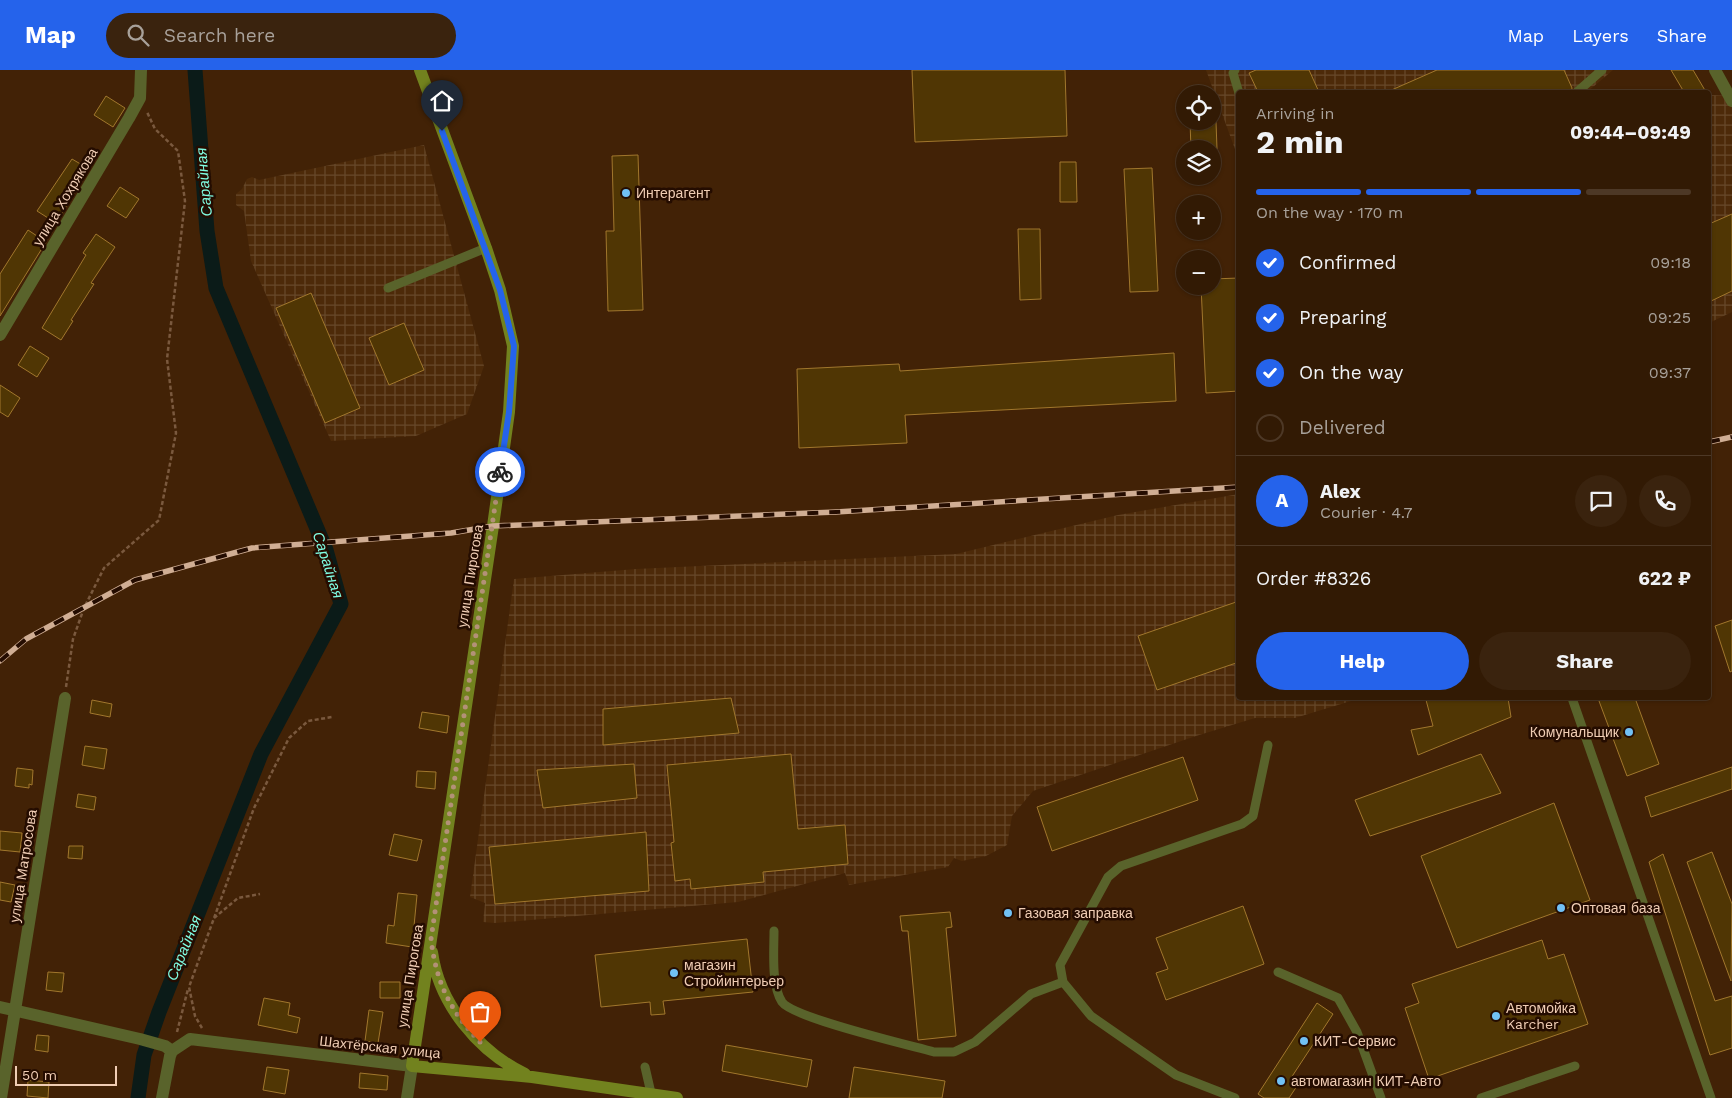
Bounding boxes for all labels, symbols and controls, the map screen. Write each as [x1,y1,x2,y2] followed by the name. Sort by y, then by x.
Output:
[106,13,456,58] search box
[25,21,76,49] text: Map
[124,21,152,49] icon: search
[164,24,275,47] text: Search here
[1507,25,1544,46] text: Map
[1572,25,1629,46] text: Layers
[1657,25,1707,46] text: Share
[421,80,463,131] pin
[1176,85,1221,295] map controls
[1176,85,1221,130] button: locate
[428,87,456,115] icon: home
[1256,104,1334,123] text: Arriving in
[1570,121,1691,144] text: 09:44–09:49
[1256,123,1344,161] text: 2 min
[1176,140,1221,185] button: layers
[29,145,101,249] street label: улица Хохрякова
[192,147,216,217] water label: Сарайная
[636,185,711,201] place label: Интерагент
[620,187,632,199] marker: Интерагент
[1176,195,1221,240] button: +
[1256,203,1403,222] text: On the way · 170 m
[1256,249,1284,277] icon: check
[1176,250,1221,295] button: −
[1299,251,1396,274] text: Confirmed
[1650,253,1691,272] text: 09:18
[1256,304,1284,332] icon: check
[1299,306,1386,329] text: Preparing
[1648,308,1691,327] text: 09:25
[1256,359,1284,387] icon: check
[1299,361,1403,384] text: On the way
[1649,363,1691,382] text: 09:37
[1299,416,1386,439] text: Delivered
[475,447,525,497] courier
[486,458,514,486] icon: bike
[1575,475,1627,527] button: chat
[1639,475,1691,527] button: phone
[1320,480,1361,503] text: Alex
[1276,489,1288,512] text: A
[1320,503,1413,522] text: Courier · 4.7
[454,523,486,629] street label: улица Пирогова
[309,529,347,601] water label: Сарайная
[1256,567,1371,590] text: Order #8326
[1638,567,1691,590] text: 622 ₽
[1256,632,1469,690] button: Help
[1479,632,1691,690] button: Share
[1530,724,1620,740] place label: Комунальщик
[1623,726,1635,738] marker: Комунальщик
[6,808,40,924] street label: улица Матросова
[1571,900,1661,916] place label: Оптовая база
[1555,902,1567,914] marker: Оптовая база
[1018,905,1133,921] place label: Газовая заправка
[1002,907,1014,919] marker: Газовая заправка
[163,913,205,983] water label: Сарайная
[394,923,426,1029] street label: улица Пирогова
[684,957,784,989] place label: магазин Стройинтерьер
[668,967,680,979] marker: магазин Стройинтерьер
[459,991,501,1042] pin
[466,998,494,1026] icon: bag
[1506,1000,1576,1032] place label: Автомойка Karcher
[1490,1010,1502,1022] marker: Автомойка Karcher
[319,1033,441,1061] street label: Шахтёрская улица
[1314,1033,1396,1049] place label: КИТ-Сервис
[1298,1035,1310,1047] marker: КИТ-Сервис
[15,1063,118,1086] scale bar
[22,1067,57,1083] text: 50 m
[1291,1073,1441,1089] place label: автомагазин КИТ-Авто
[1275,1075,1287,1087] marker: автомагазин КИТ-Авто

